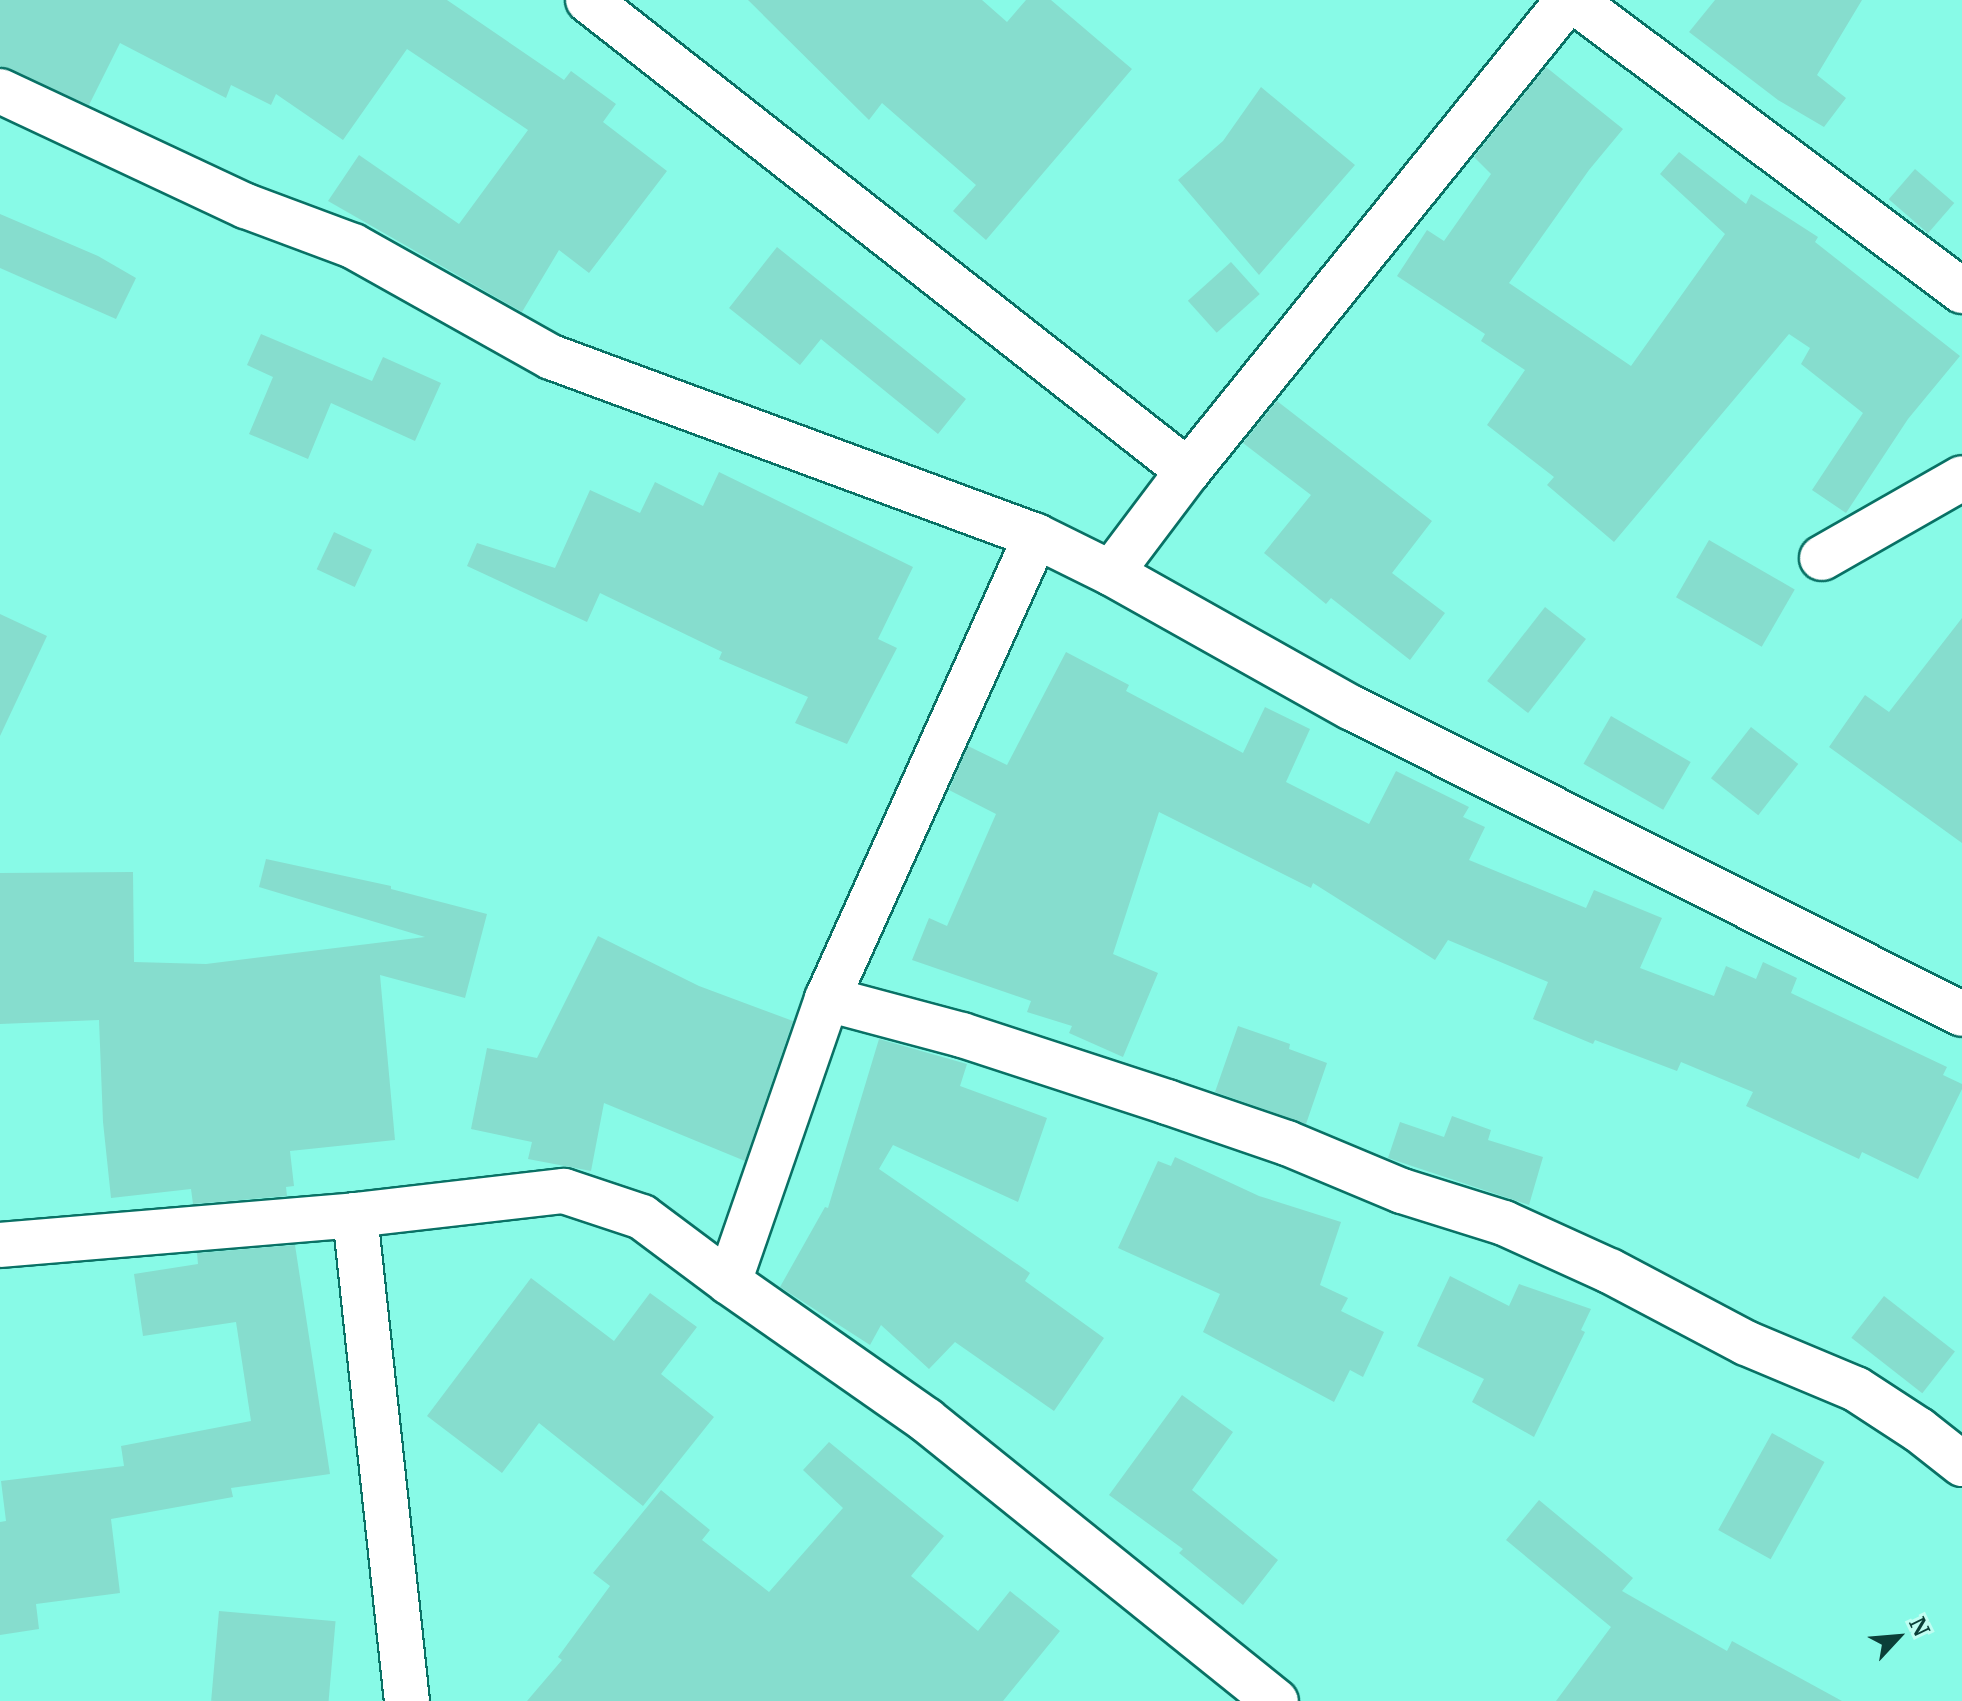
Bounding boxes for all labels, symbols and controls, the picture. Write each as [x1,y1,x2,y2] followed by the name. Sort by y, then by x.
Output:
[1858,1597,1938,1677] north arrow
[1903,1613,1936,1640] text: N

